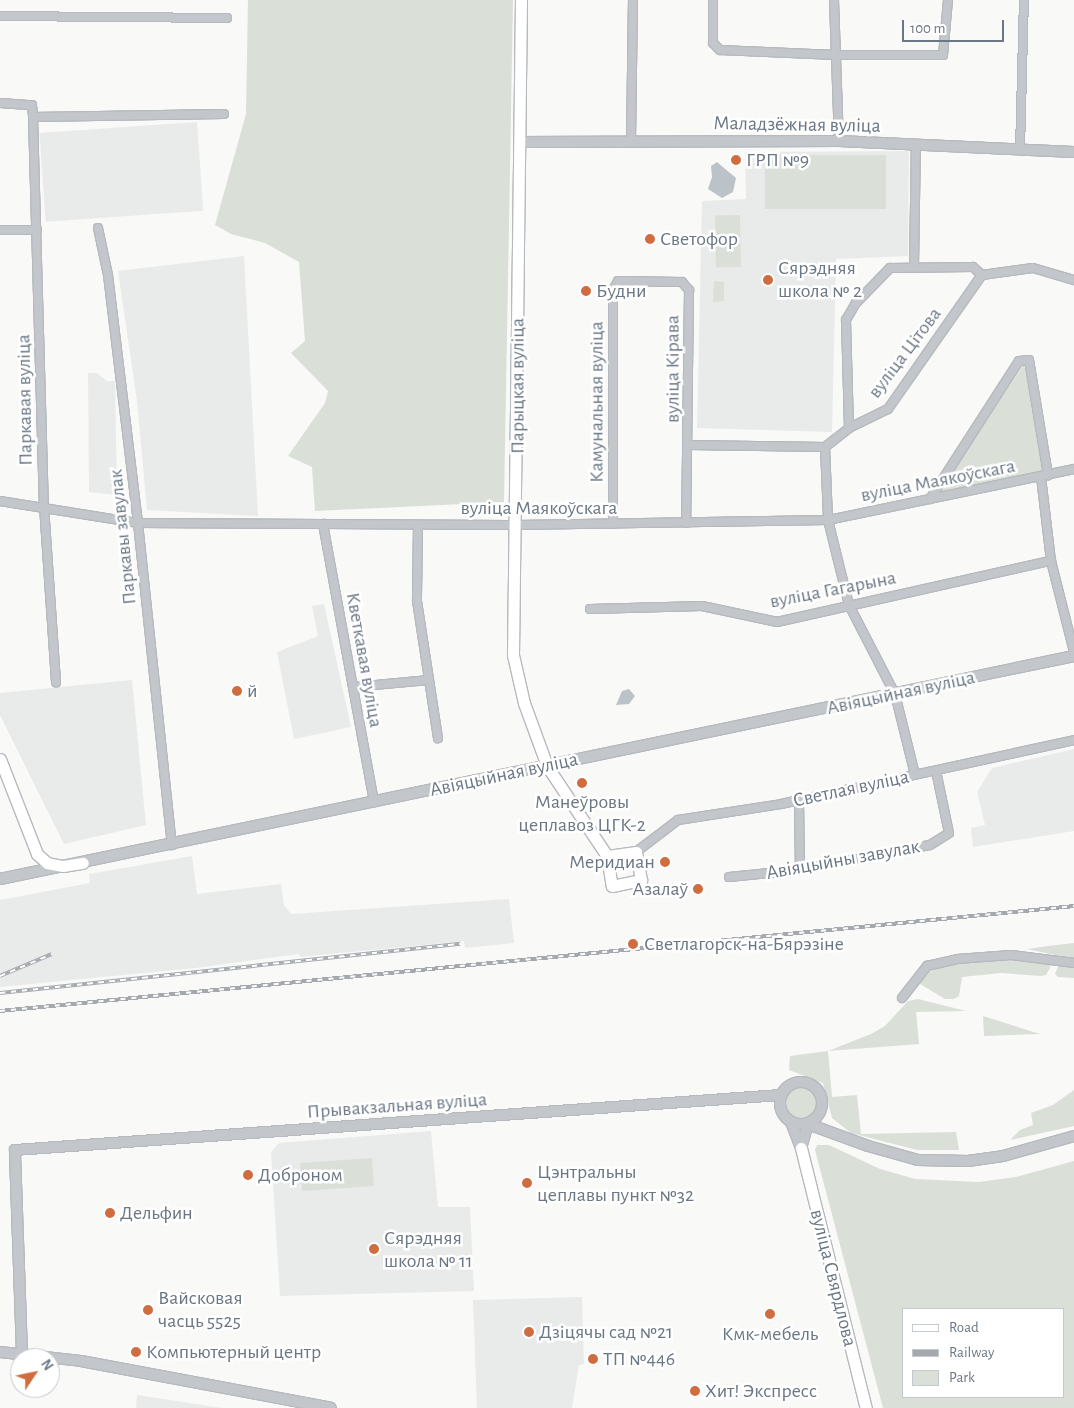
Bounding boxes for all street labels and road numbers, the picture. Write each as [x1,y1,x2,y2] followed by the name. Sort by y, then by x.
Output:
[713,112,881,138] street label: Маладзёжная вуліца
[863,303,947,403] street label: вуліца Цітова
[661,315,685,423] street label: вуліца Кірава
[506,318,530,454] street label: Парыцкая вуліца
[585,321,609,483] street label: Камунальная вуліца
[12,334,38,466] street label: Паркавая вуліца
[859,454,1017,508] street label: вуліца Маякоўскага
[104,468,142,606] street label: Паркавы завулак
[461,496,617,520] street label: вуліца Маякоўскага
[768,566,898,614] street label: вуліца Гагарына
[340,591,388,729] street label: Кветкавая вуліца
[825,666,977,720] street label: Авіяцыйная вуліца
[428,748,580,802] street label: Авіяцыйная вуліца
[791,765,911,813] street label: Светлая вуліца
[764,835,922,885] street label: Авіяцыйны завулак
[306,1088,488,1124] street label: Прывакзальная вуліца
[804,1207,862,1349] street label: вуліца Свярдлова

